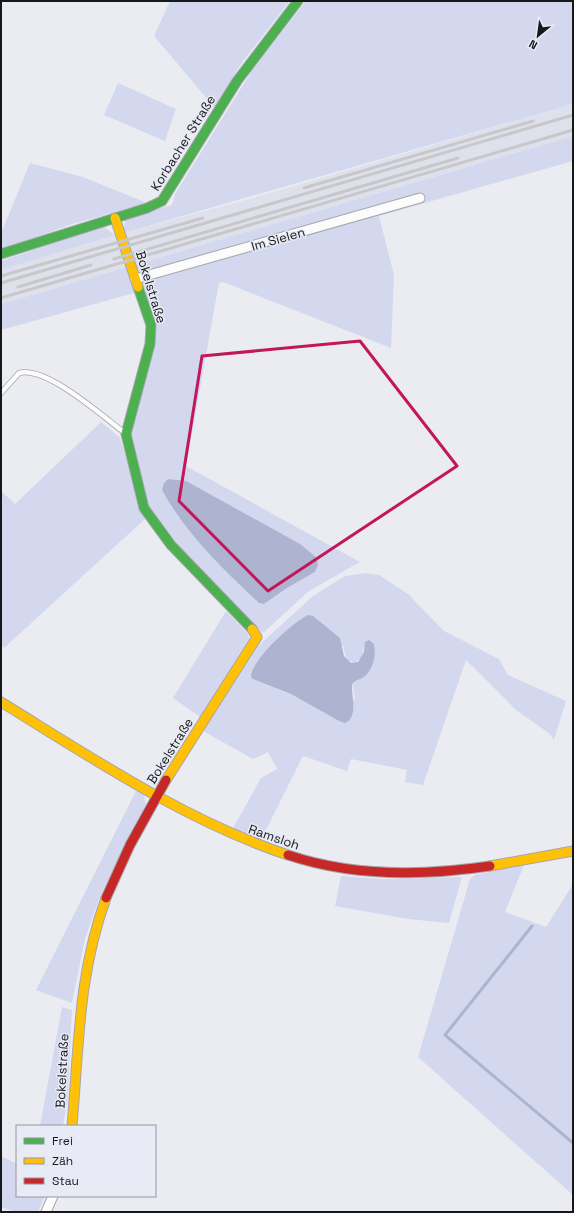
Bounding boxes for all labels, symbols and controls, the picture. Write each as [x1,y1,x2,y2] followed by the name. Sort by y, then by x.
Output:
[518,16,558,56] north arrow
[527,37,540,53] text: N
[147,92,219,194] street label: Korbacher Straße
[249,223,307,255] street label: Im Sielen
[132,249,170,325] street label: Bokelstraße
[143,715,197,787] street label: Bokelstraße
[246,820,302,854] street label: Ramsloh
[52,1033,72,1109] street label: Bokelstraße
[16,1125,156,1197] legend
[52,1133,73,1149] text: Frei
[52,1153,73,1169] text: Zäh
[52,1173,79,1189] text: Stau

